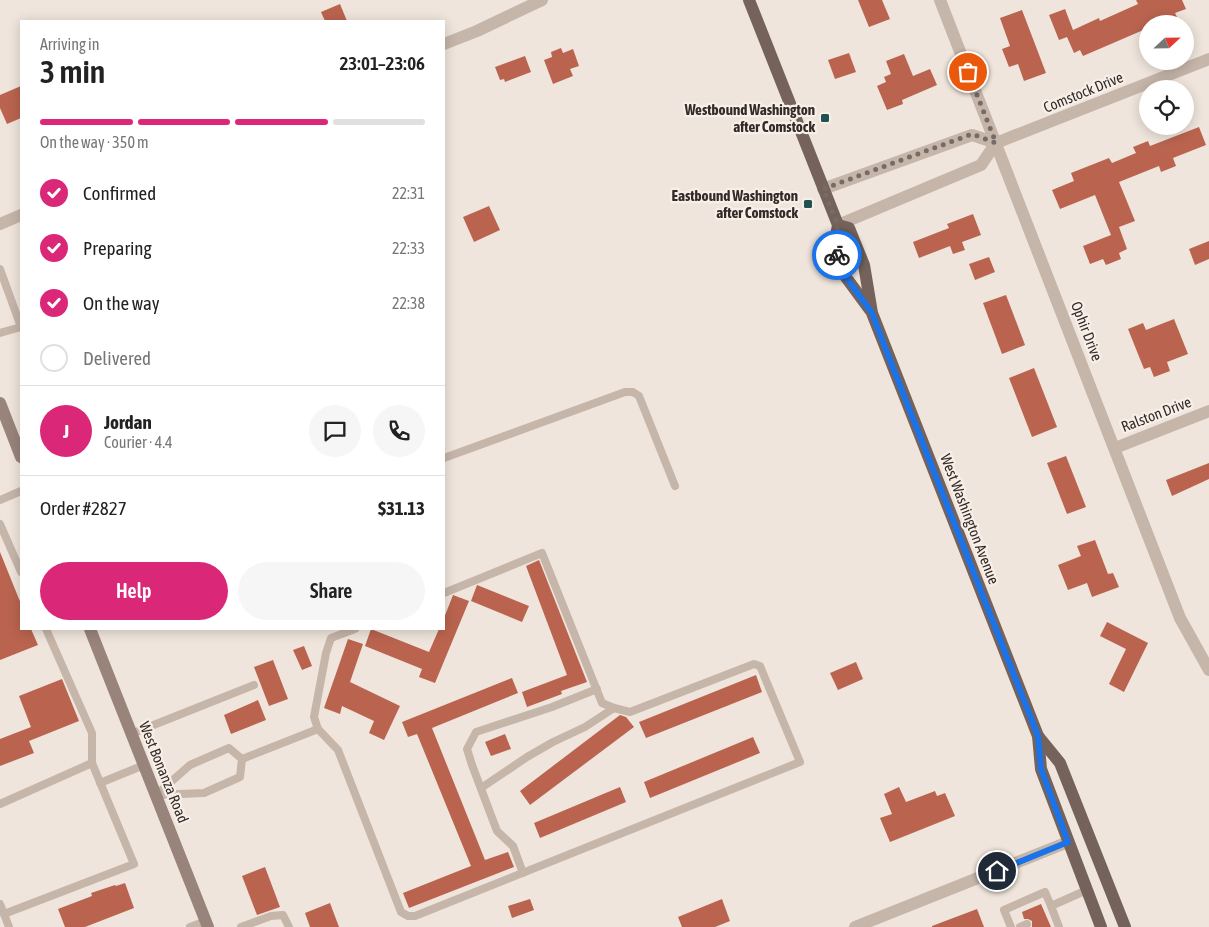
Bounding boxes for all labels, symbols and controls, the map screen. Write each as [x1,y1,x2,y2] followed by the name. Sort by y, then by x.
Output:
[1139,15,1194,70] north arrow
[1139,15,1194,135] map controls
[40,35,100,53] text: Arriving in
[947,51,989,93] pin
[339,52,425,74] text: 23:01–23:06
[40,53,105,90] text: 3 min
[954,58,982,86] icon: bag
[1041,68,1126,116] street label: Comstock Drive
[1139,80,1194,135] button: locate
[684,101,815,135] place label: Westbound Washington after Comstock
[819,112,831,124] marker: Westbound Washington after Comstock
[40,133,149,151] text: On the way · 350 m
[40,179,68,207] icon: check
[83,182,156,204] text: Confirmed
[392,184,425,202] text: 22:31
[672,187,798,221] place label: Eastbound Washington after Comstock
[802,198,814,210] marker: Eastbound Washington after Comstock
[812,230,862,280] courier
[40,234,68,262] icon: check
[83,237,152,259] text: Preparing
[392,239,425,257] text: 22:33
[823,241,851,269] icon: bike
[40,289,68,317] icon: check
[83,292,160,314] text: On the way
[392,294,425,312] text: 22:38
[1068,299,1106,363] street label: Ophir Drive
[83,347,151,369] text: Delivered
[1119,393,1193,435] street label: Ralston Drive
[309,405,361,457] button: chat
[373,405,425,457] button: phone
[104,411,152,433] text: Jordan
[63,420,69,442] text: J
[104,433,173,451] text: Courier · 4.4
[937,451,1003,587] street label: West Washington Avenue
[40,497,127,519] text: Order #2827
[378,497,425,519] text: $31.13
[40,562,228,620] button: Help
[238,562,425,620] button: Share
[136,719,192,825] street label: West Bonanza Road
[976,850,1018,892] pin
[983,857,1011,885] icon: home

